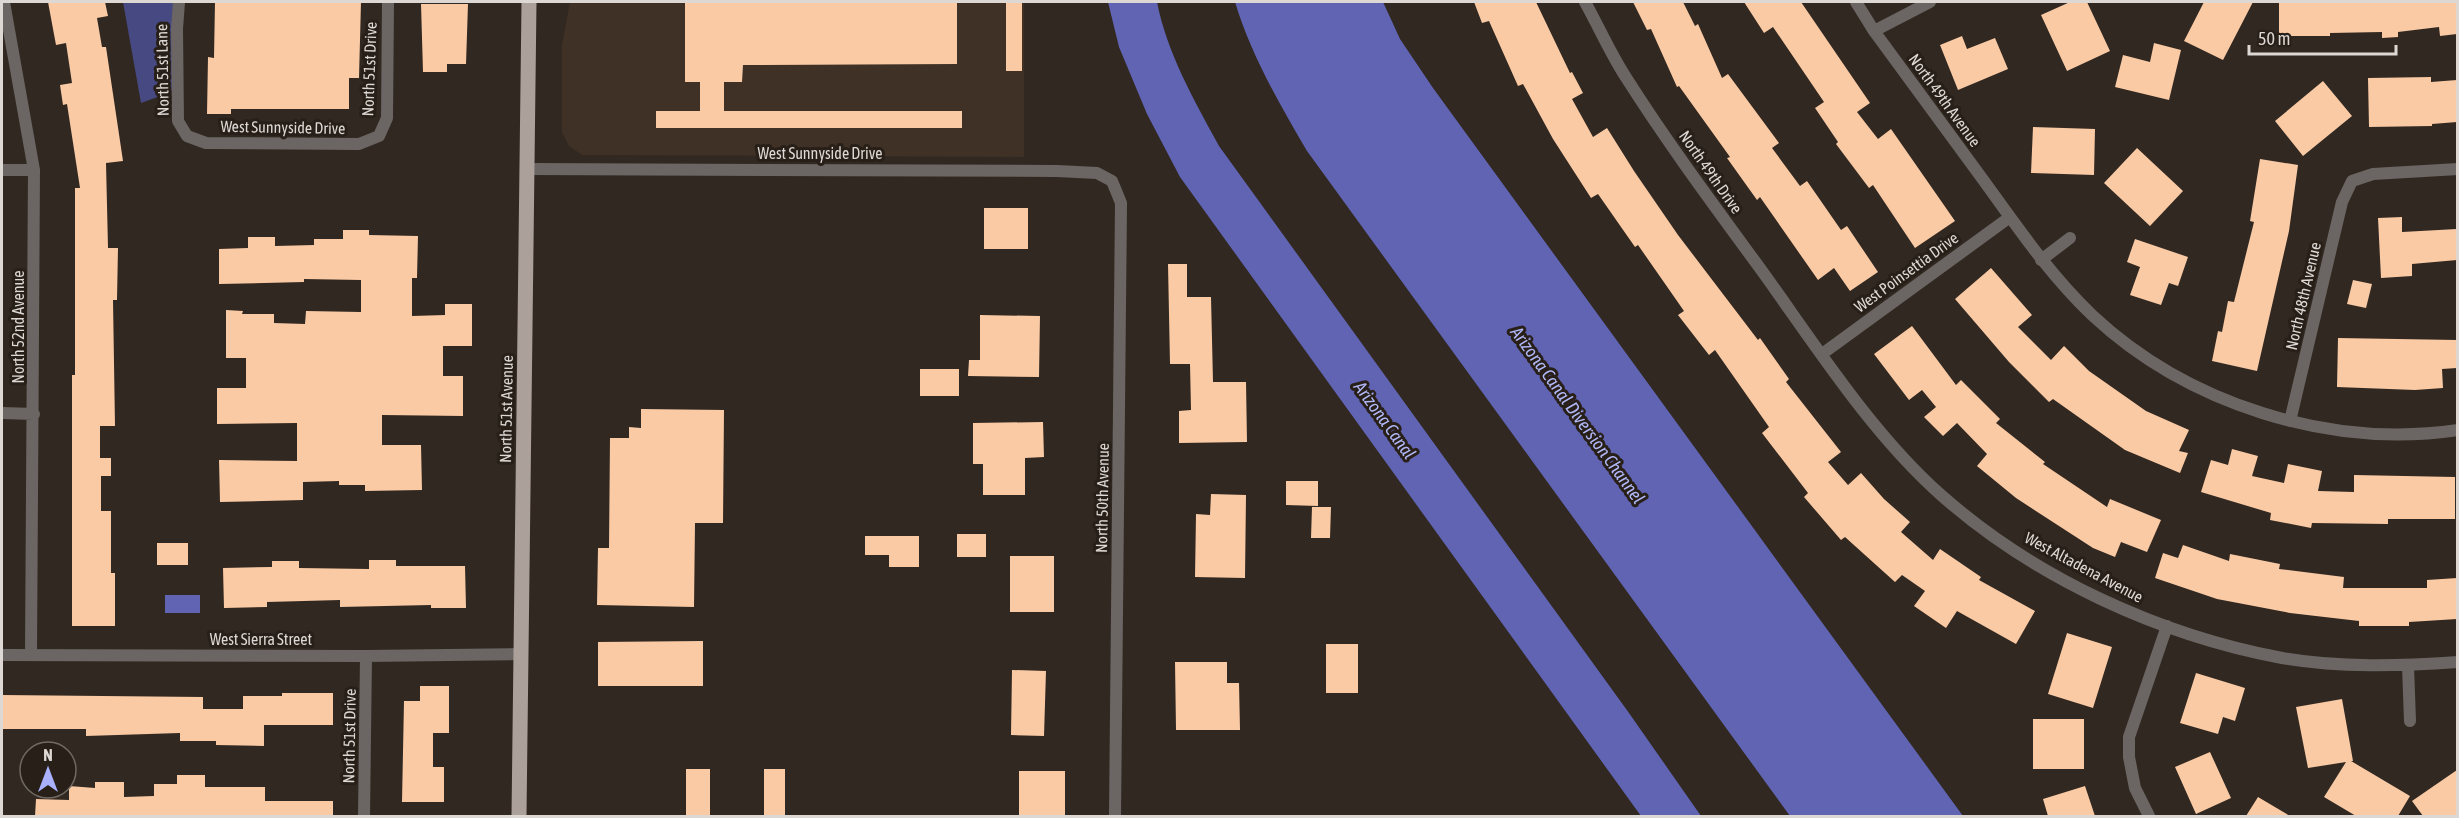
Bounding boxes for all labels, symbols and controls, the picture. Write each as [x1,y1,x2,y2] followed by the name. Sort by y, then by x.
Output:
[2249,18,2396,56] scale bar
[358,21,380,117] street label: North 51st Drive
[152,24,172,116] street label: North 51st Lane
[2258,28,2290,49] text: 50 m
[1905,50,1985,150] street label: North 49th Avenue
[220,117,346,138] street label: West Sunnyside Drive
[1676,127,1746,217] street label: North 49th Drive
[758,144,882,163] street label: West Sunnyside Drive
[1851,228,1961,316] street label: West Poinsettia Drive
[2282,240,2324,352] street label: North 48th Avenue
[9,271,27,383] street label: North 52nd Avenue
[1506,321,1649,508] water label: Arizona Canal Diversion Channel
[496,355,516,463] street label: North 51st Avenue
[1349,376,1420,463] water label: Arizona Canal
[1092,443,1112,553] street label: North 50th Avenue
[2022,528,2146,606] street label: West Altadena Avenue
[210,630,313,648] street label: West Sierra Street
[339,689,359,783] street label: North 51st Drive
[18,740,78,800] north arrow
[43,746,53,764] text: N

